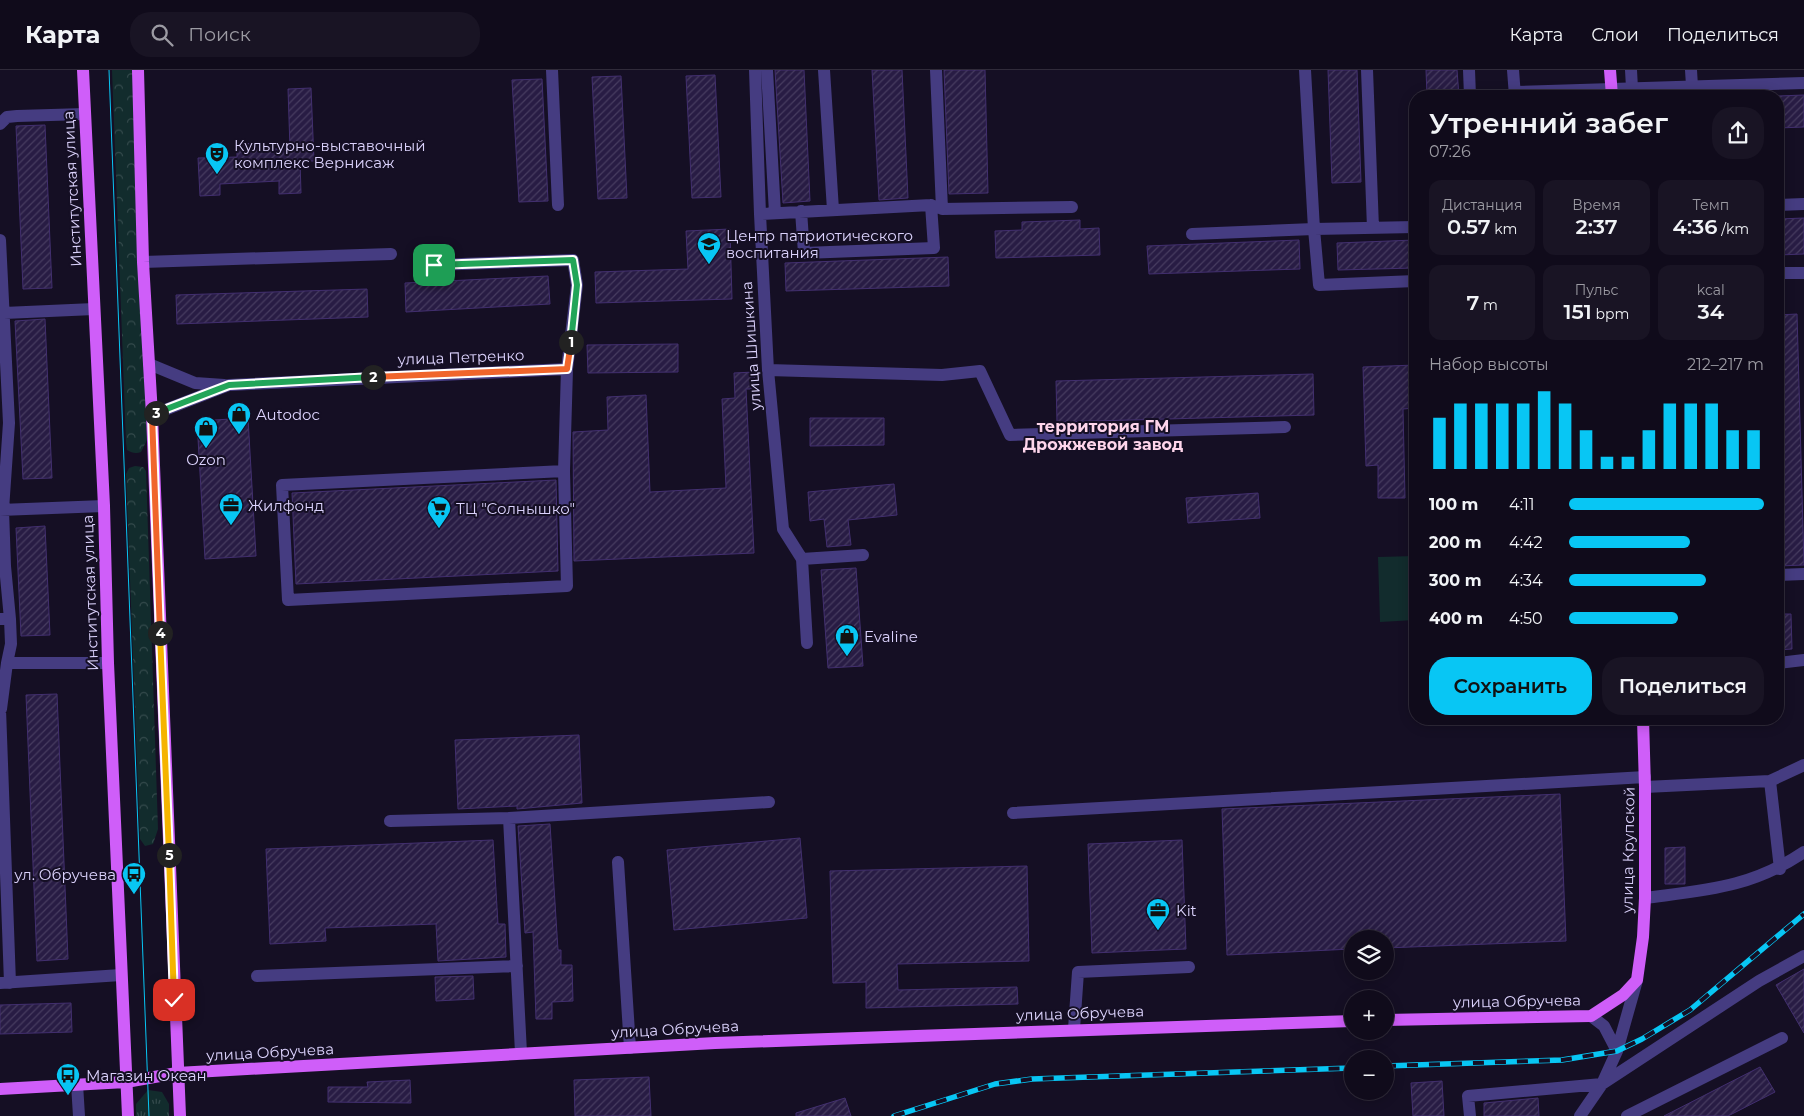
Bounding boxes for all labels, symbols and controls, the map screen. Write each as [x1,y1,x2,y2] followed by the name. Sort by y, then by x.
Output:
[130,12,480,57] search box
[25,20,100,49] text: Карта
[148,21,176,49] icon: search
[188,23,251,46] text: Поиск
[1509,24,1563,46] text: Карта
[1591,24,1639,46] text: Слои
[1667,24,1779,46] text: Поделиться
[1429,106,1668,140] text: Утренний забег
[1712,107,1764,159] button: share
[58,111,86,267] street label: Институтская улица
[234,136,426,172] place label: Культурно-выставочный комплекс Вернисаж
[204,141,230,175] theatre icon: Культурно-выставочный комплекс Вернисаж
[1429,142,1471,161] text: 07:26
[1442,196,1522,214] text: Дистанция
[1572,196,1621,214] text: Время
[1693,196,1729,214] text: Темп
[1447,214,1491,239] text: 0.57
[1575,214,1618,239] text: 2:37
[1673,214,1718,239] text: 4:36
[1491,220,1517,238] text: km
[1718,220,1749,238] text: /km
[726,226,913,262] place label: Центр патриотического воспитания
[696,231,722,265] school or university icon: Центр патриотического воспитания
[413,244,455,286] pin
[420,251,448,279] icon: arrive
[737,281,765,412] street label: улица Шишкина
[1575,281,1618,299] text: Пульс
[1697,281,1725,299] text: kcal
[1467,290,1479,315] text: 7
[1479,296,1498,314] text: m
[1564,299,1592,324] text: 151
[1698,299,1724,324] text: 34
[1592,305,1629,323] text: bpm
[558,330,584,354] pin: 1
[569,333,574,351] text: 1
[396,345,525,369] street label: улица Петренко
[1429,355,1549,374] text: Набор высоты
[1687,355,1764,374] text: 212–217 m
[360,364,386,390] pin: 2
[369,368,378,386] text: 2
[144,400,168,426] pin: 3
[226,401,252,435] shop icon: Autodoc
[152,404,161,422] text: 3
[256,405,320,424] place label: Autodoc
[193,415,219,449] shop icon: Ozon
[1023,417,1183,454] district label: территория ГМ Дрожжевой завод
[186,450,226,469] place label: Ozon
[218,492,244,526] office icon: Жилфонд
[426,495,452,529] supermarket icon: ТЦ "Солнышко"
[1429,495,1478,514] text: 100 m
[1509,495,1535,514] text: 4:11
[248,496,324,515] place label: Жилфонд
[456,499,575,518] place label: ТЦ "Солнышко"
[78,515,102,671] street label: Институтская улица
[1429,533,1481,552] text: 200 m
[1509,533,1543,552] text: 4:42
[1429,571,1482,590] text: 300 m
[1509,571,1543,590] text: 4:34
[1429,609,1483,628] text: 400 m
[1509,609,1543,628] text: 4:50
[148,620,172,646] pin: 4
[834,623,860,657] shop icon: Evaline
[156,624,165,642] text: 4
[864,627,918,646] place label: Evaline
[1429,657,1592,715] button: Сохранить
[1602,657,1764,715] button: Поделиться
[1617,787,1639,914] street label: улица Крупской
[156,842,182,868] pin: 5
[165,846,174,864] text: 5
[121,861,147,895] bus stop icon: ул. Обручева
[13,865,116,884] place label: ул. Обручева
[1145,897,1171,931] office icon: Kit
[1176,901,1197,920] place label: Kit
[1344,930,1394,1100] map controls
[1344,930,1394,980] button: layers
[153,979,195,1021] pin
[160,986,188,1014] icon: check
[1344,990,1394,1040] button: +
[1452,990,1581,1012] street label: улица Обручева
[1015,1001,1144,1025] street label: улица Обручева
[610,1016,739,1042] street label: улица Обручева
[205,1039,334,1065] street label: улица Обручева
[1344,1050,1394,1100] button: −
[55,1062,81,1096] bus stop icon: Магазин Океан
[86,1066,207,1085] place label: Магазин Океан

